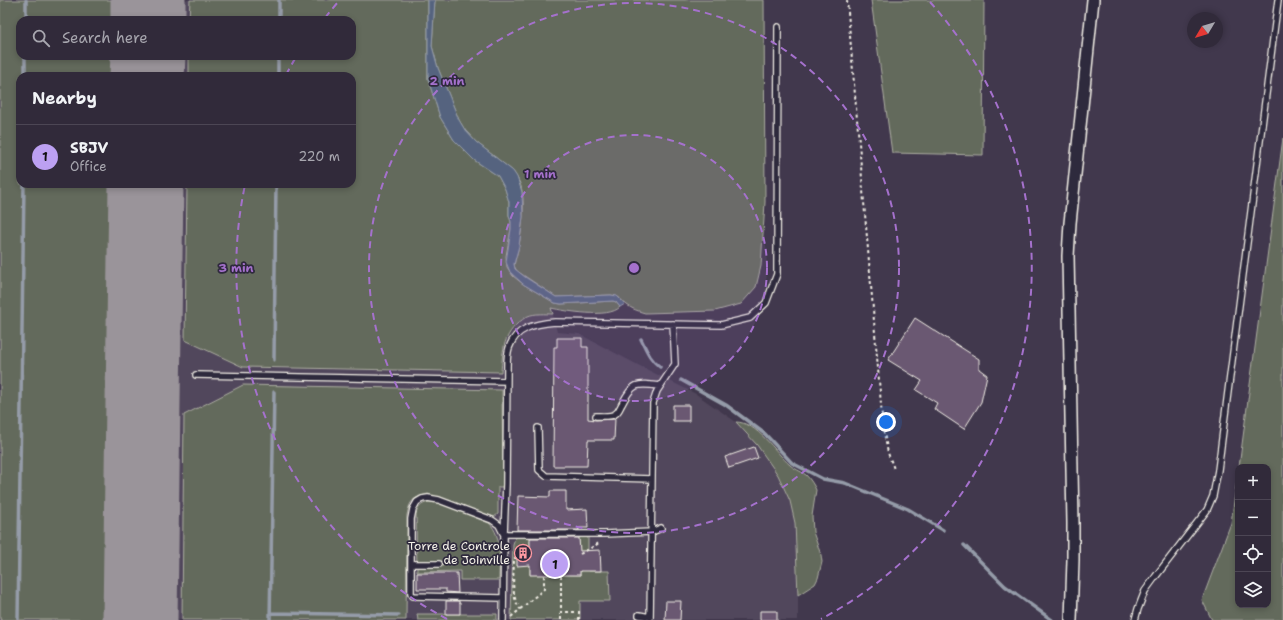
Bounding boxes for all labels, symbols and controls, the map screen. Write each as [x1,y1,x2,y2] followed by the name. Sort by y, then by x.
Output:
[1187,12,1223,48] north arrow
[16,16,356,60] search box
[30,27,52,49] icon: search
[62,28,148,48] text: Search here
[430,73,465,89] text: 2 min
[32,87,97,109] text: Nearby
[70,138,108,158] text: SBJV
[42,148,48,165] text: 1
[298,148,340,165] text: 220 m
[70,158,107,175] text: Office
[524,166,556,182] text: 1 min
[219,260,254,276] text: 3 min
[627,261,641,275] centre of rings
[876,412,896,432] your location
[1235,464,1271,608] map controls
[1235,464,1271,500] button: +
[1235,500,1271,536] button: −
[1235,536,1271,572] button: locate
[408,538,510,568] place label: Torre de Controle de Joinville
[513,543,533,563] building icon: Torre de Controle de Joinville
[542,549,568,579] pin: 1
[1235,572,1271,608] button: layers

